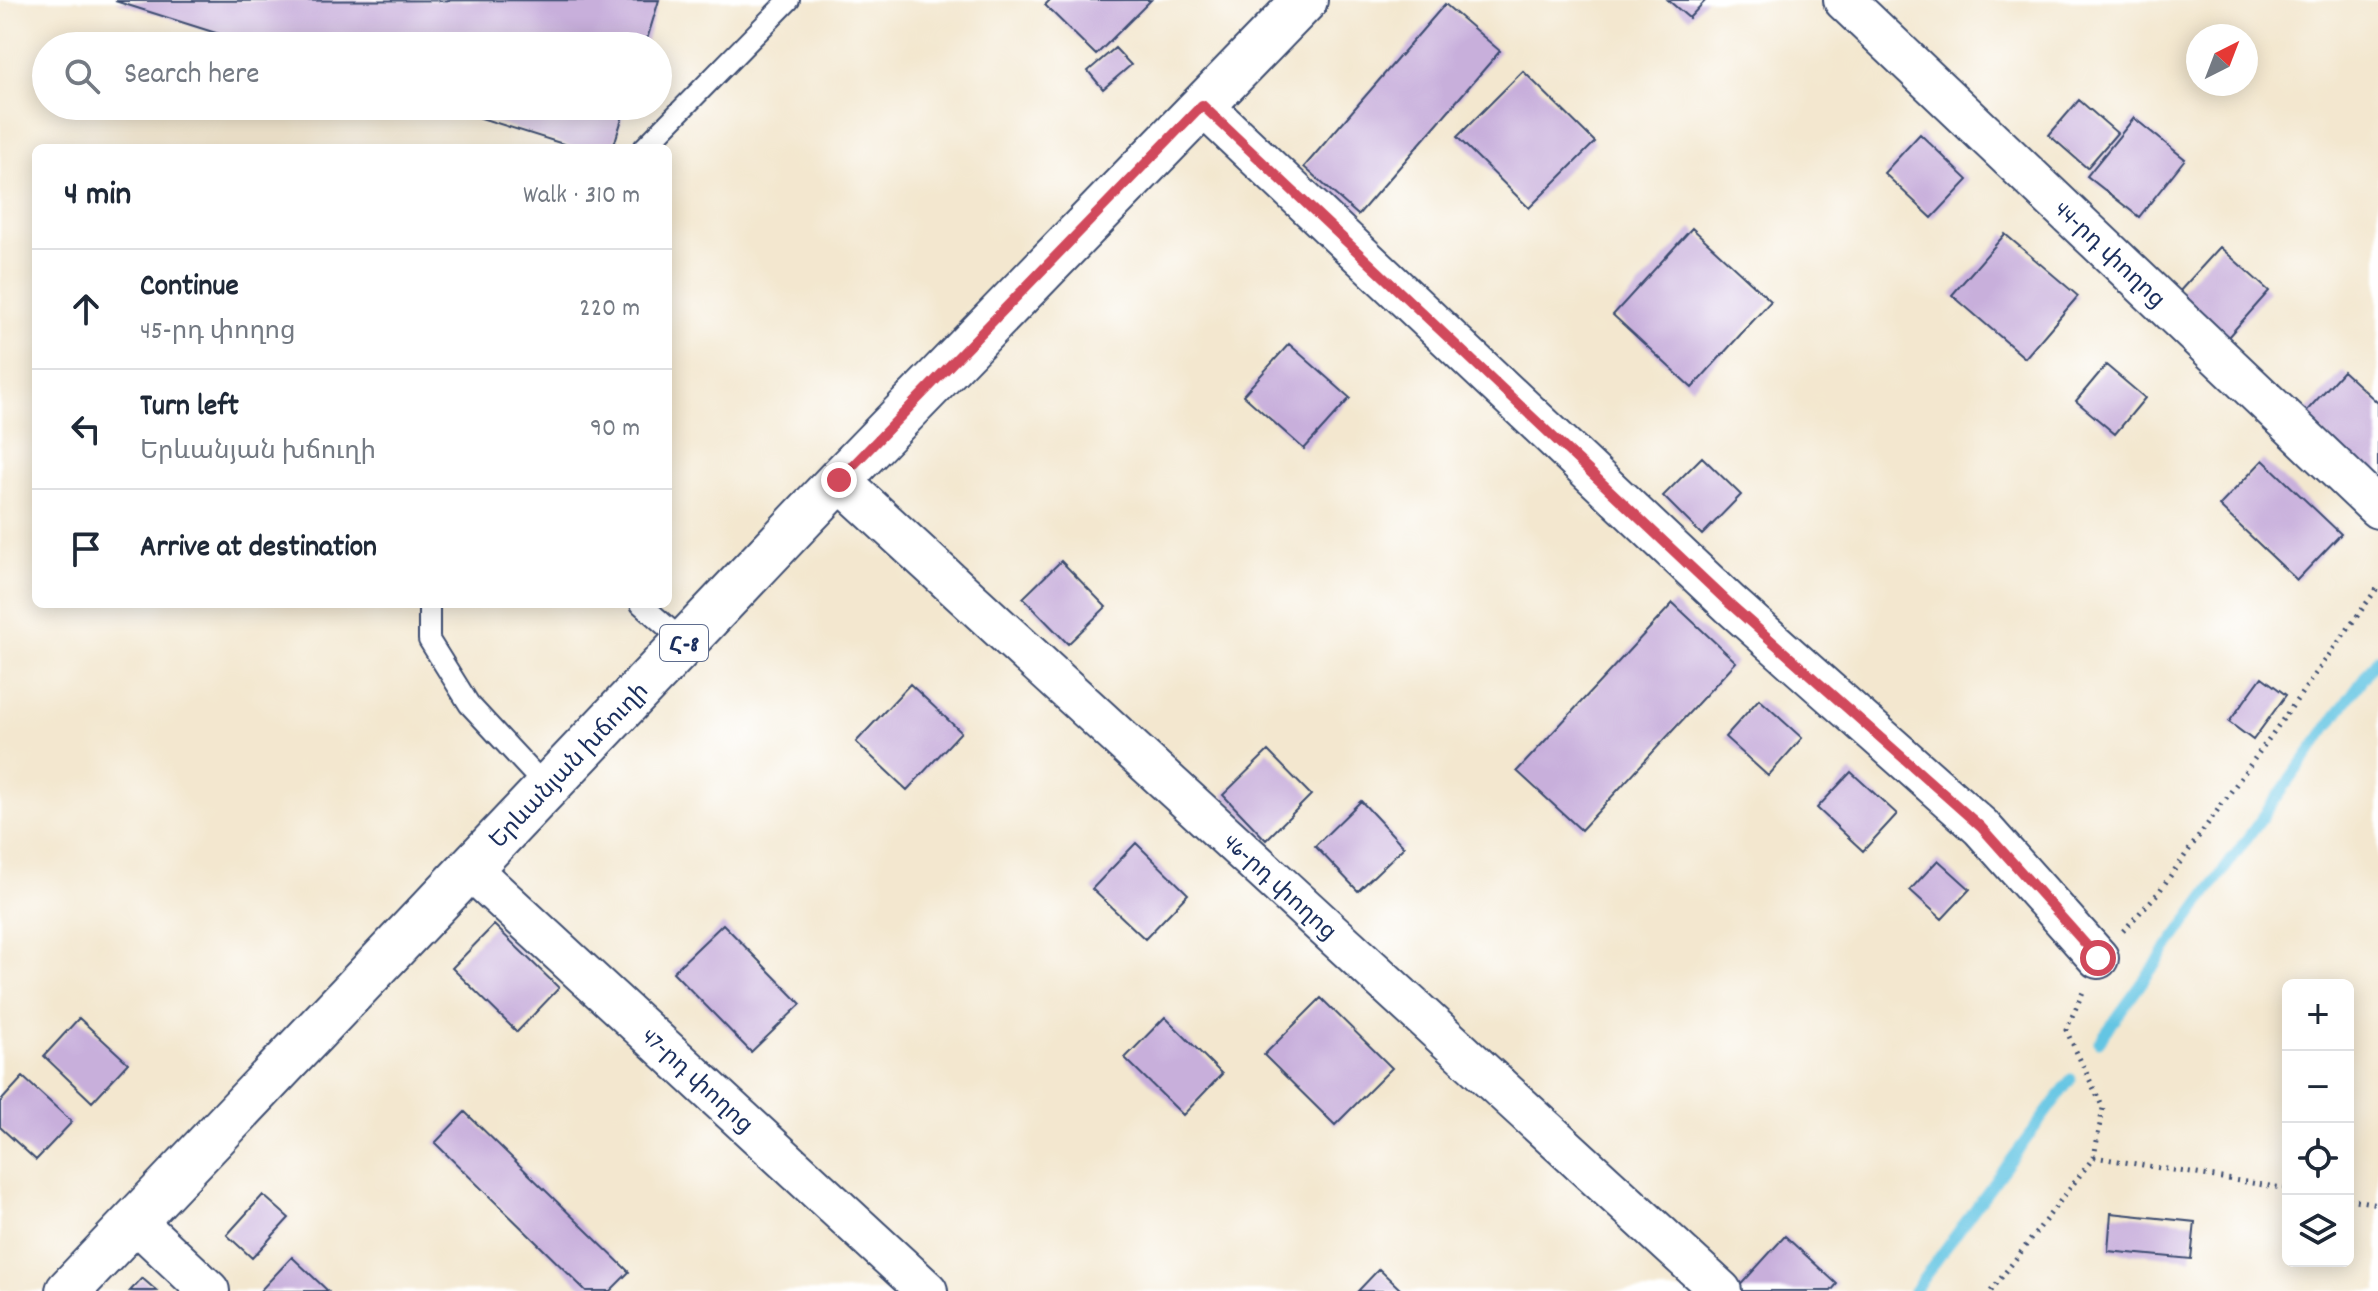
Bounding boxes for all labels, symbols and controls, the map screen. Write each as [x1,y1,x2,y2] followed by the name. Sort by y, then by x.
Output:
[2186,24,2258,96] north arrow
[32,32,672,120] search box
[60,54,104,98] icon: search
[124,55,260,98] text: Search here
[64,172,131,221] text: 4 min
[523,178,640,215] text: Walk · 310 m
[2045,194,2172,317] street label: 44-րդ փողոց
[140,267,239,310] text: Continue
[64,287,108,331] icon: ahead
[579,291,640,328] text: 220 m
[140,314,296,351] text: 45-րդ փողոց
[140,387,239,430] text: Turn left
[64,407,108,451] icon: left
[590,411,640,448] text: 90 m
[140,434,376,471] text: Երևանյան խճուղի
[821,462,857,498] route end
[64,527,108,571] icon: arrive
[140,528,377,571] text: Arrive at destination
[660,625,708,661] road number: Հ-8
[483,676,658,858] street label: Երևանյան խճուղի
[1214,827,1343,950] street label: 46-րդ փողոց
[2080,940,2116,976] route start
[2282,979,2354,1267] map controls
[2282,979,2354,1051] button: +
[633,1021,760,1142] street label: 47-րդ փողոց
[2282,1051,2354,1123] button: −
[2282,1123,2354,1195] button: locate
[2282,1195,2354,1267] button: layers

